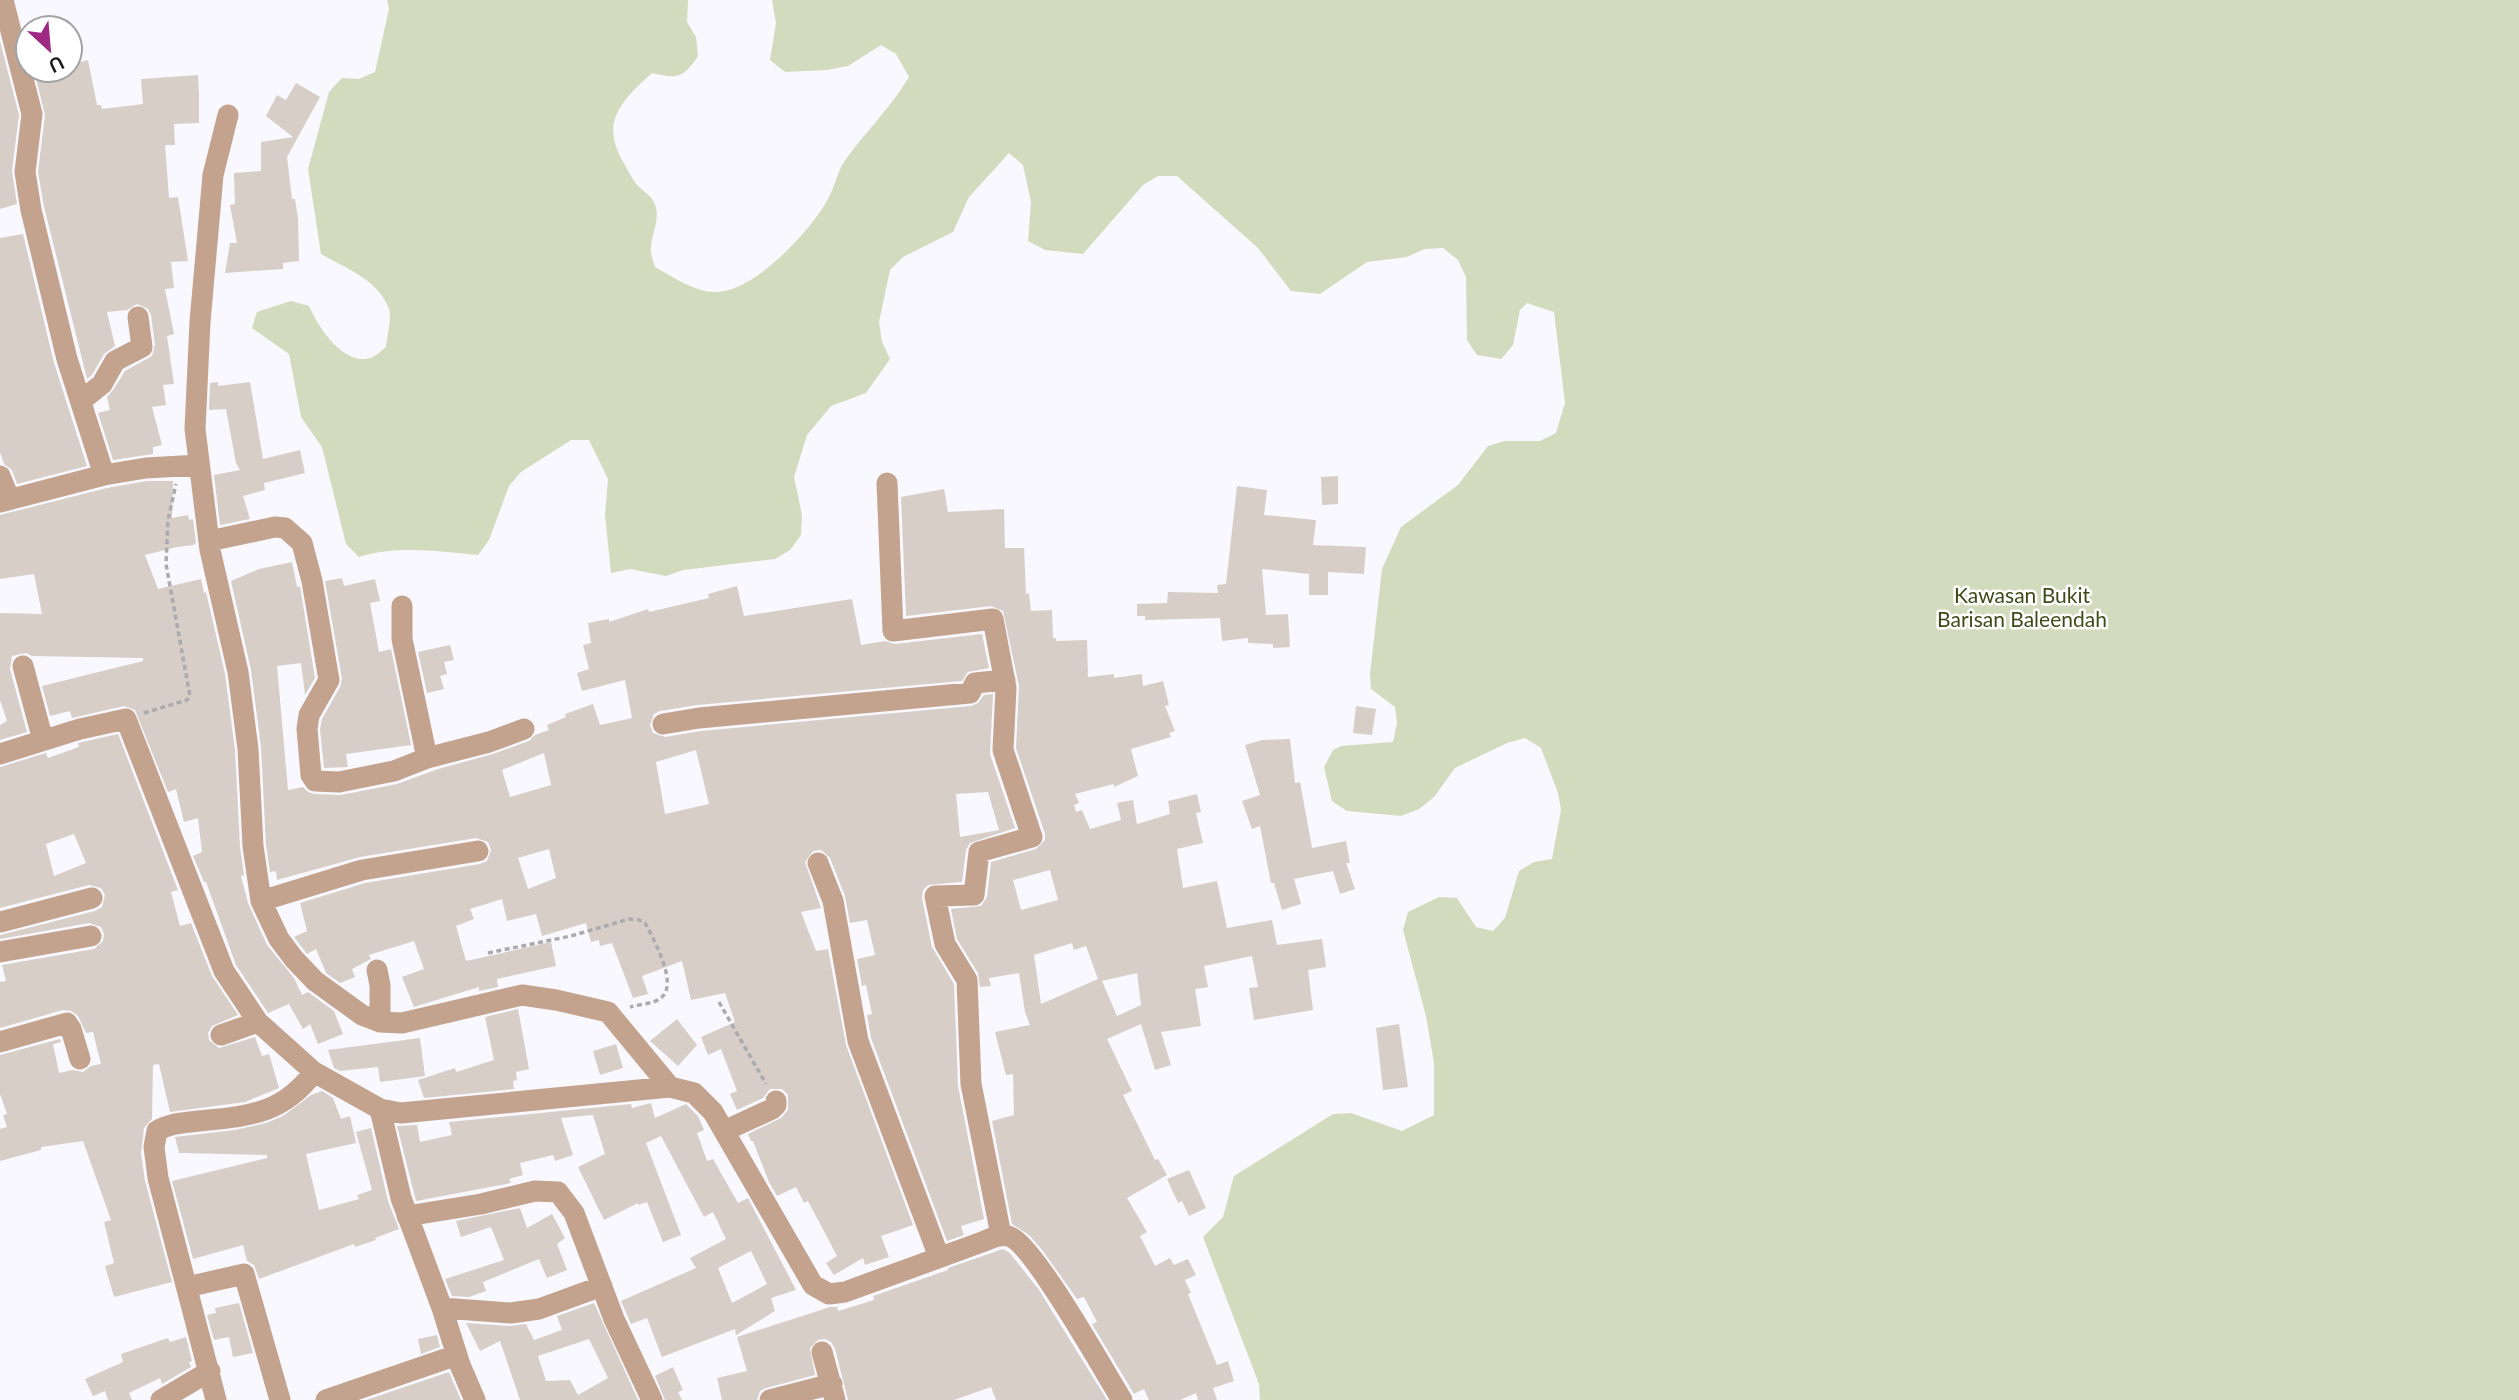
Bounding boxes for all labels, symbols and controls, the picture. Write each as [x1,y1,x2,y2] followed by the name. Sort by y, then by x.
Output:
[14,14,84,84] north arrow
[45,51,68,78] text: U
[1937,582,2107,631] park label: Kawasan Bukit Barisan Baleendah

